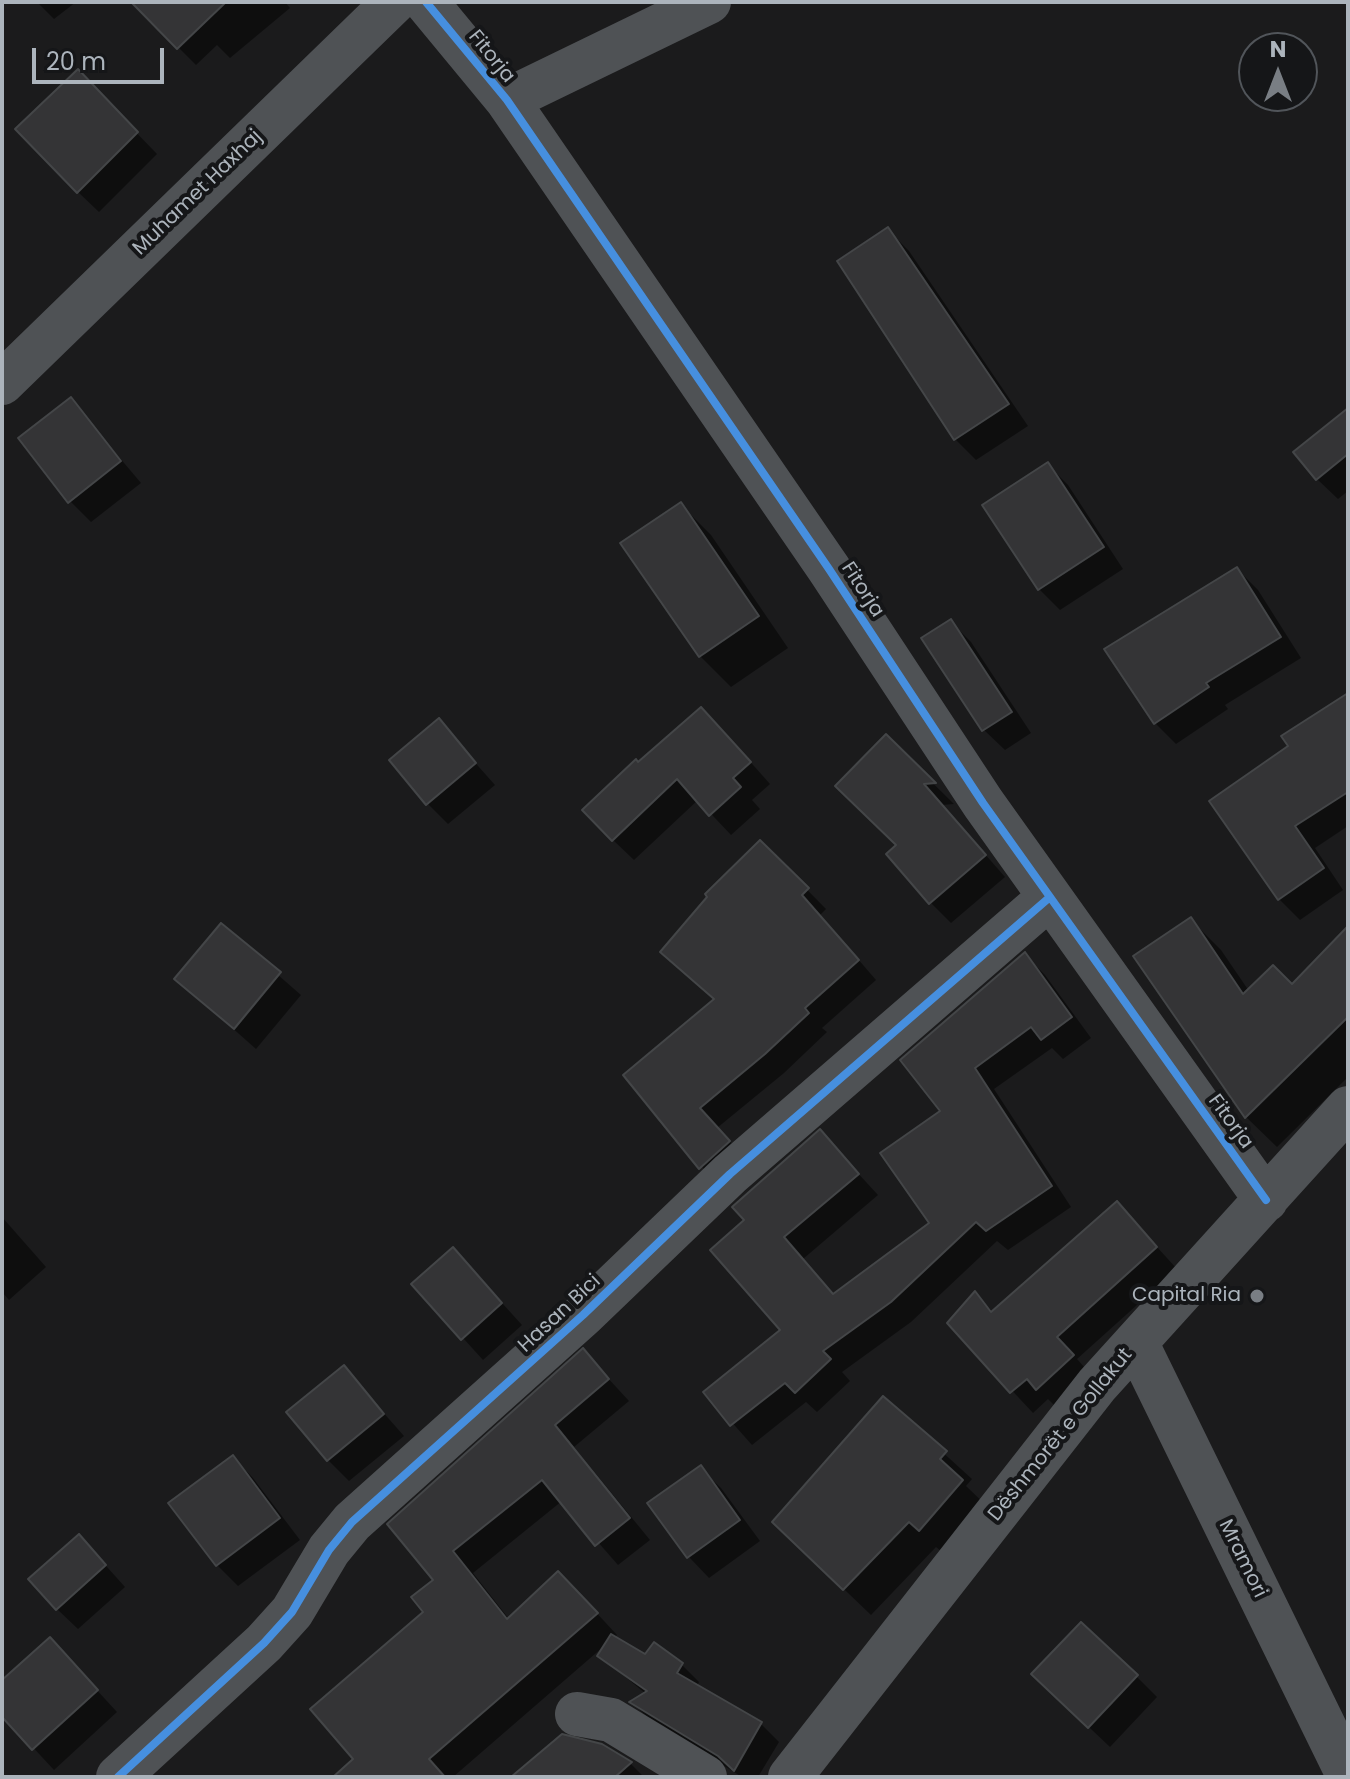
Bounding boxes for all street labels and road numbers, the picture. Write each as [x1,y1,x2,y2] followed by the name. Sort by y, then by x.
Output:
[462,26,520,88] street label: Fitorja
[128,125,268,261] street label: Muhamet Haxhaj
[835,558,889,622] street label: Fitorja
[1202,1090,1258,1154] street label: Fitorja
[514,1270,606,1358] street label: Hasan Bici
[984,1344,1138,1526] street label: Dëshmorët e Gollakut
[1213,1516,1271,1602] street label: Mramori

